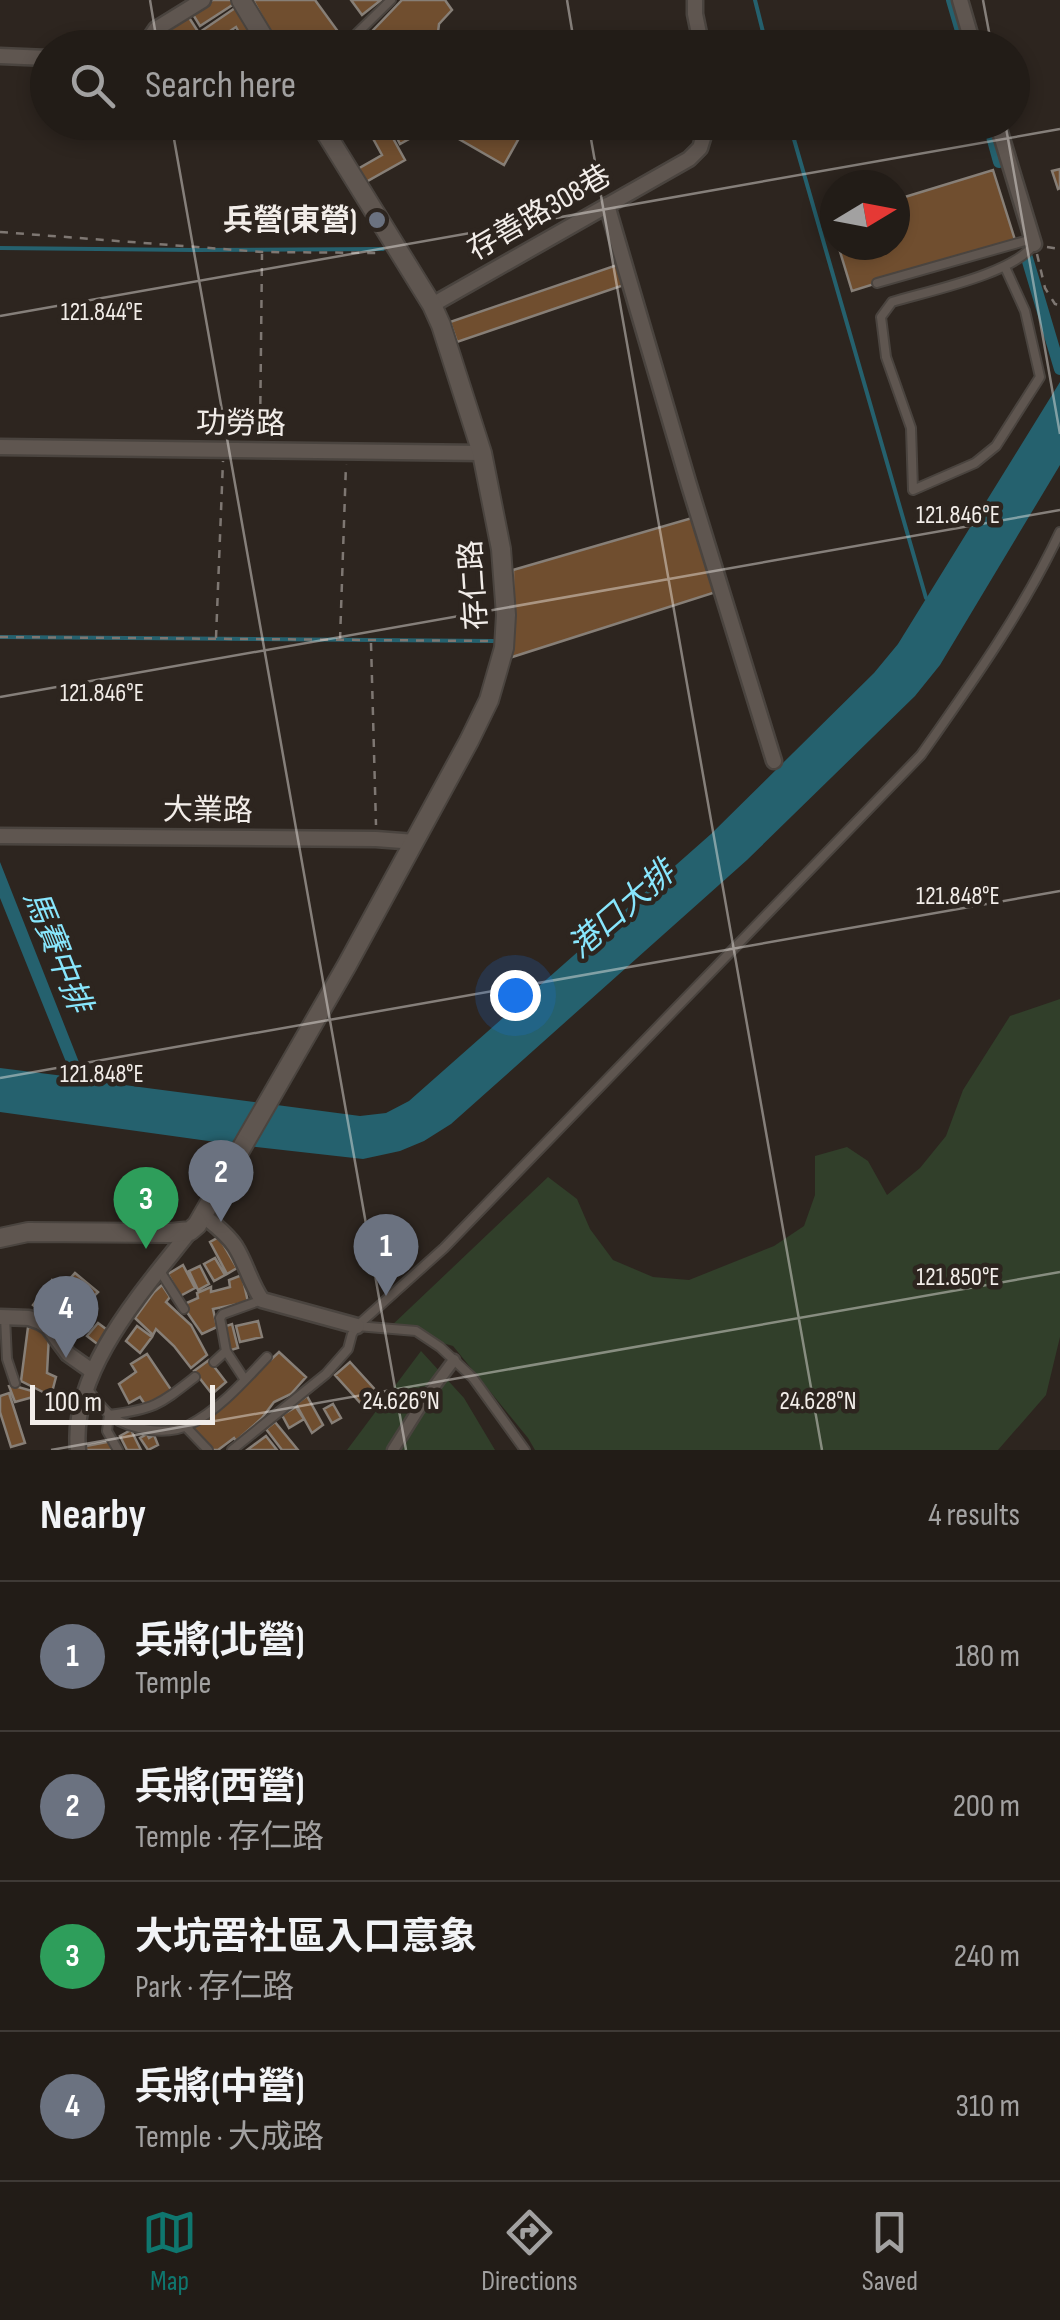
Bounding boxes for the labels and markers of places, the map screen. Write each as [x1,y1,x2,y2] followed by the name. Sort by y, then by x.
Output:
[223,203,357,239] place label: 兵營(東營)
[366,209,388,231] marker: 兵營(東營)
[188,1140,254,1222] pin: 2
[114,1166,178,1249] pin: 3
[354,1214,418,1296] pin: 1
[34,1276,98,1358] pin: 4

